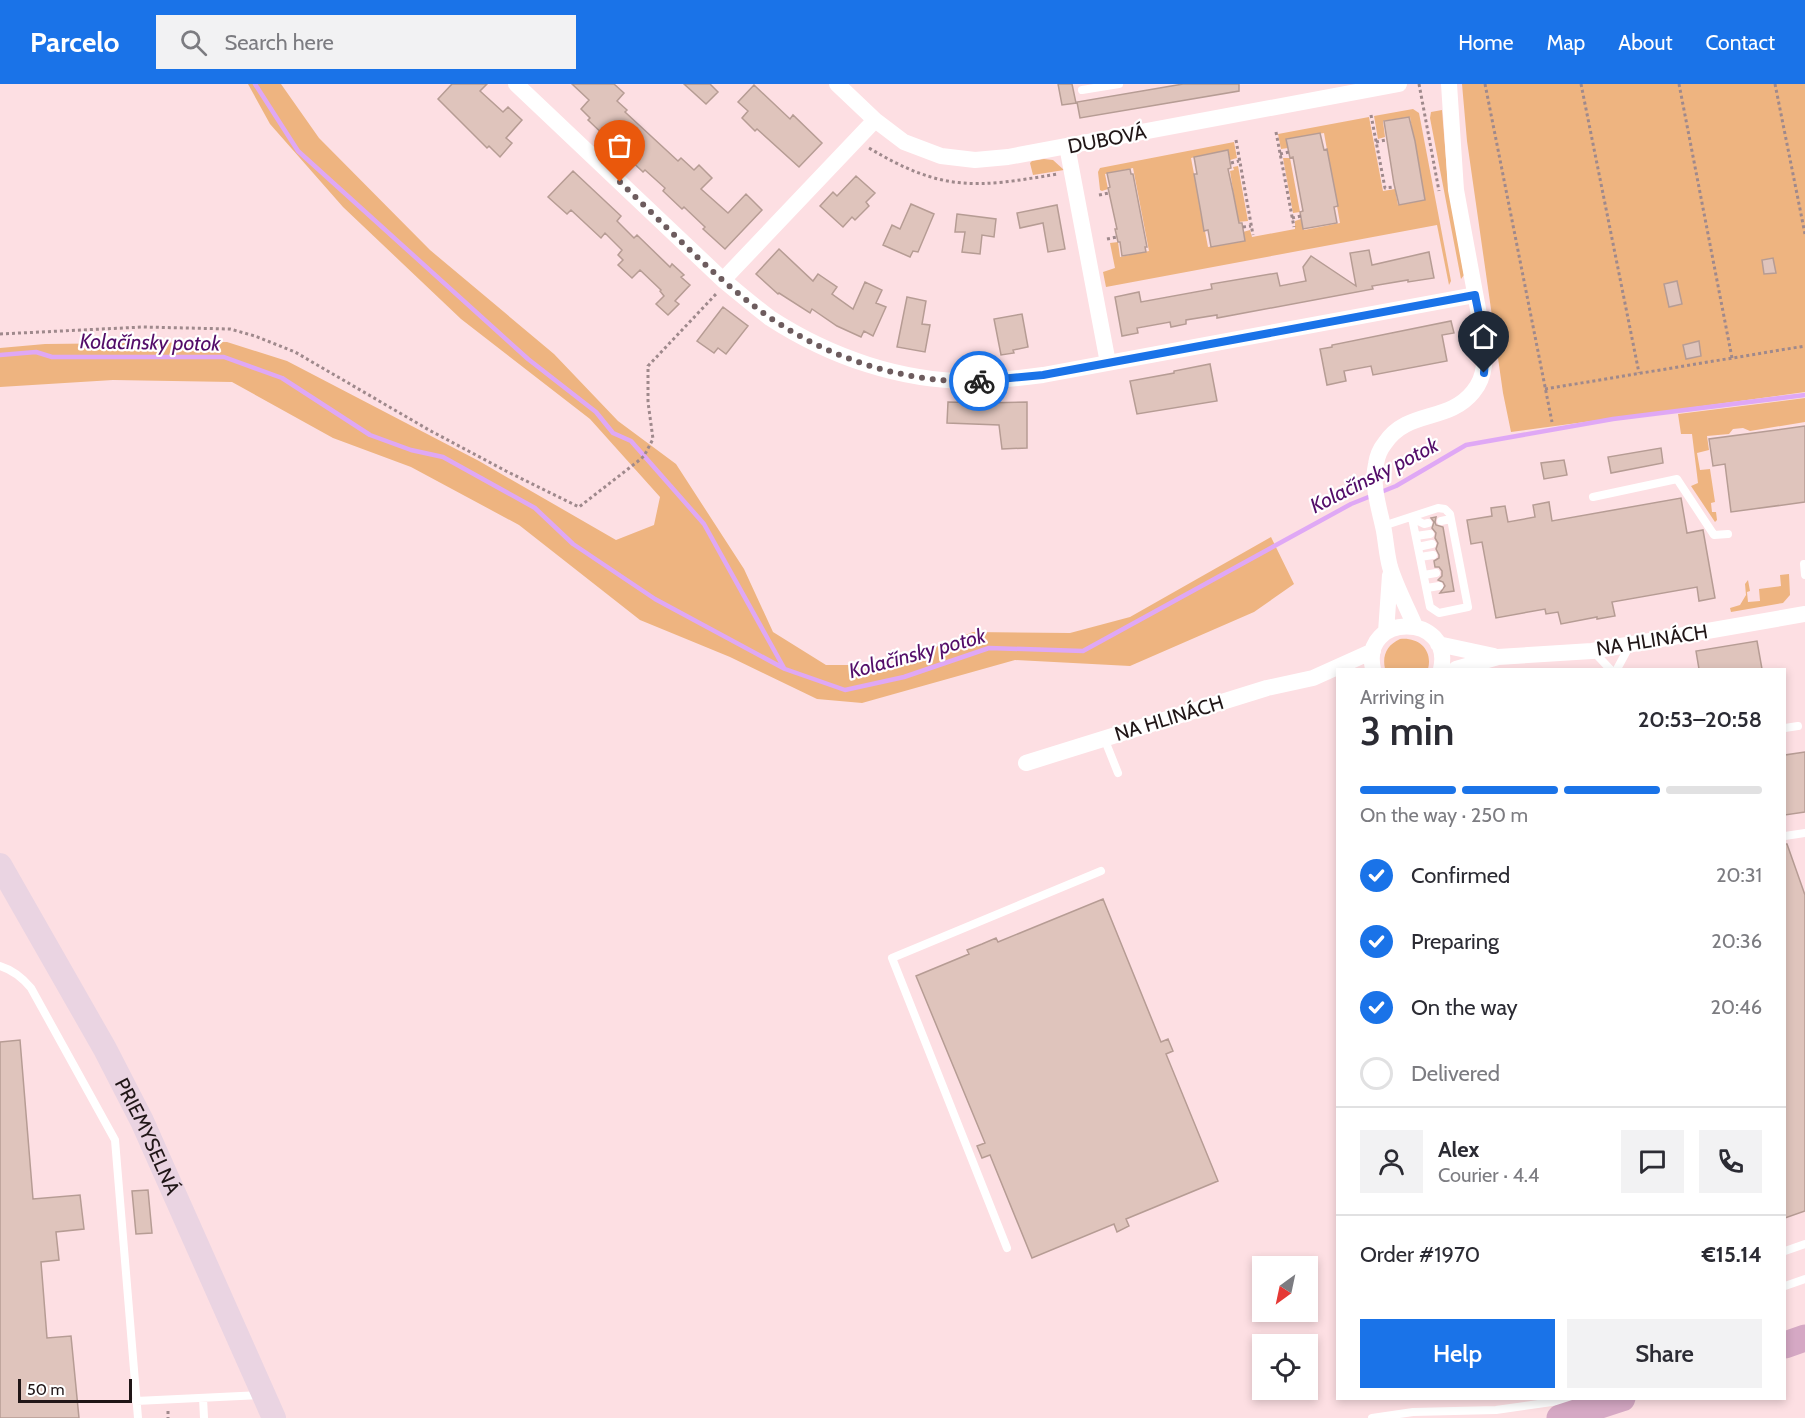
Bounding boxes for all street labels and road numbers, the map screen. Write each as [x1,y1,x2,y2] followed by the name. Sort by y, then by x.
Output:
[1066,119,1149,158] street label: DUBOVÁ
[1594,619,1710,661] street label: NA HLINÁCH
[1112,690,1226,746] street label: NA HLINÁCH
[110,1074,185,1199] street label: PRIEMYSELNÁ

